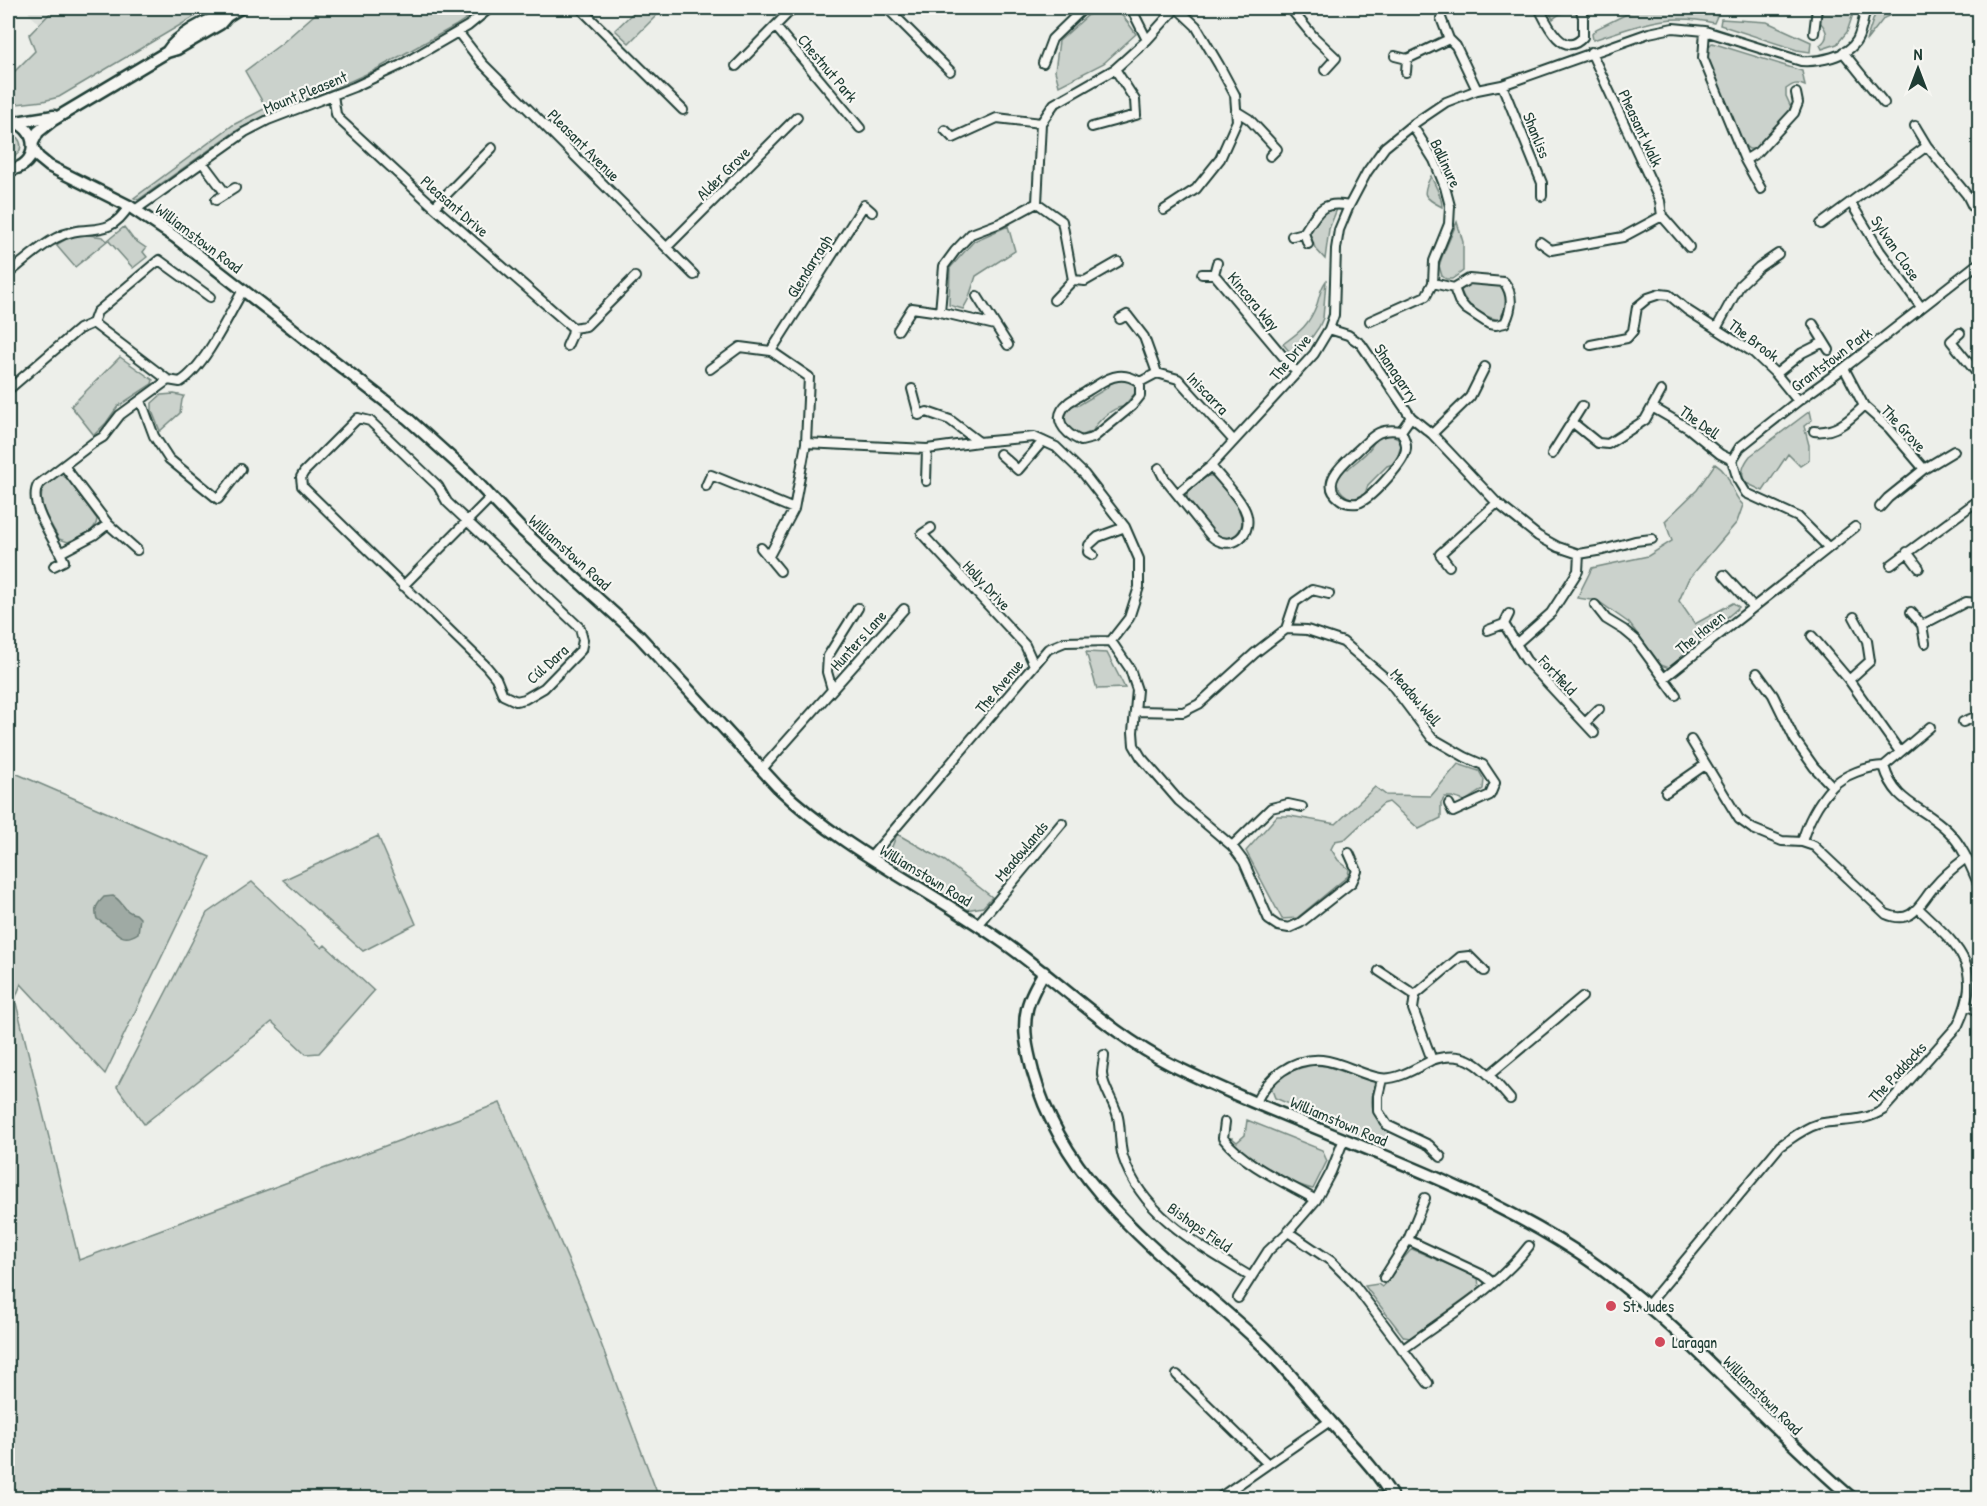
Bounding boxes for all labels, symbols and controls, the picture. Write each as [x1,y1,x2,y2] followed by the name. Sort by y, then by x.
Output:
[793,29,863,107] street label: Chestnut Park
[1888,39,1948,99] north arrow
[1914,43,1923,65] text: N
[260,65,351,119] street label: Mount Pleasent
[1614,86,1669,171] street label: Pheasant Walk
[543,104,625,186] street label: Pleasant Avenue
[1518,109,1556,161] street label: Shanliss
[1425,135,1467,191] street label: Ballinure
[691,141,755,205] street label: Alder Grove
[416,170,494,242] street label: Pleasant Drive
[151,198,247,278] street label: Williamstown Road
[1866,211,1926,285] street label: Sylvan Close
[781,230,837,302] street label: Glendarragh
[1223,267,1285,335] street label: Kincora Way
[1724,314,1784,366] street label: The Brook
[1786,321,1876,397] street label: Grantstown Park
[1264,329,1316,385] street label: The Drive
[1369,339,1425,407] street label: Shanagarry
[1182,367,1234,419] street label: Iniscarra
[1675,400,1725,444] street label: The Dell
[1876,400,1932,457] street label: The Grove
[524,509,616,595] street label: Williamstown Road
[958,555,1016,615] street label: Holly Drive
[825,604,892,675] street label: Hunters Lane
[1671,605,1729,659] street label: The Haven
[521,639,573,689] street label: Cúl Dara
[1533,649,1582,700] street label: Fortfield
[970,654,1029,718] street label: The Avenue
[1385,663,1447,731] street label: Meadow Well
[989,816,1053,886] street label: Meadowlands
[876,839,976,911] street label: Williamstown Road
[1863,1037,1931,1107] street label: The Paddocks
[1287,1091,1391,1151] street label: Williamstown Road
[1163,1197,1237,1257] street label: Bishops Field
[1623,1295,1674,1317] place label: St. Judes
[1604,1299,1618,1313] marker: St. Judes
[1672,1331,1717,1353] place label: Laragan
[1653,1335,1667,1349] marker: Laragan
[1719,1351,1807,1439] street label: Williamstown Road

